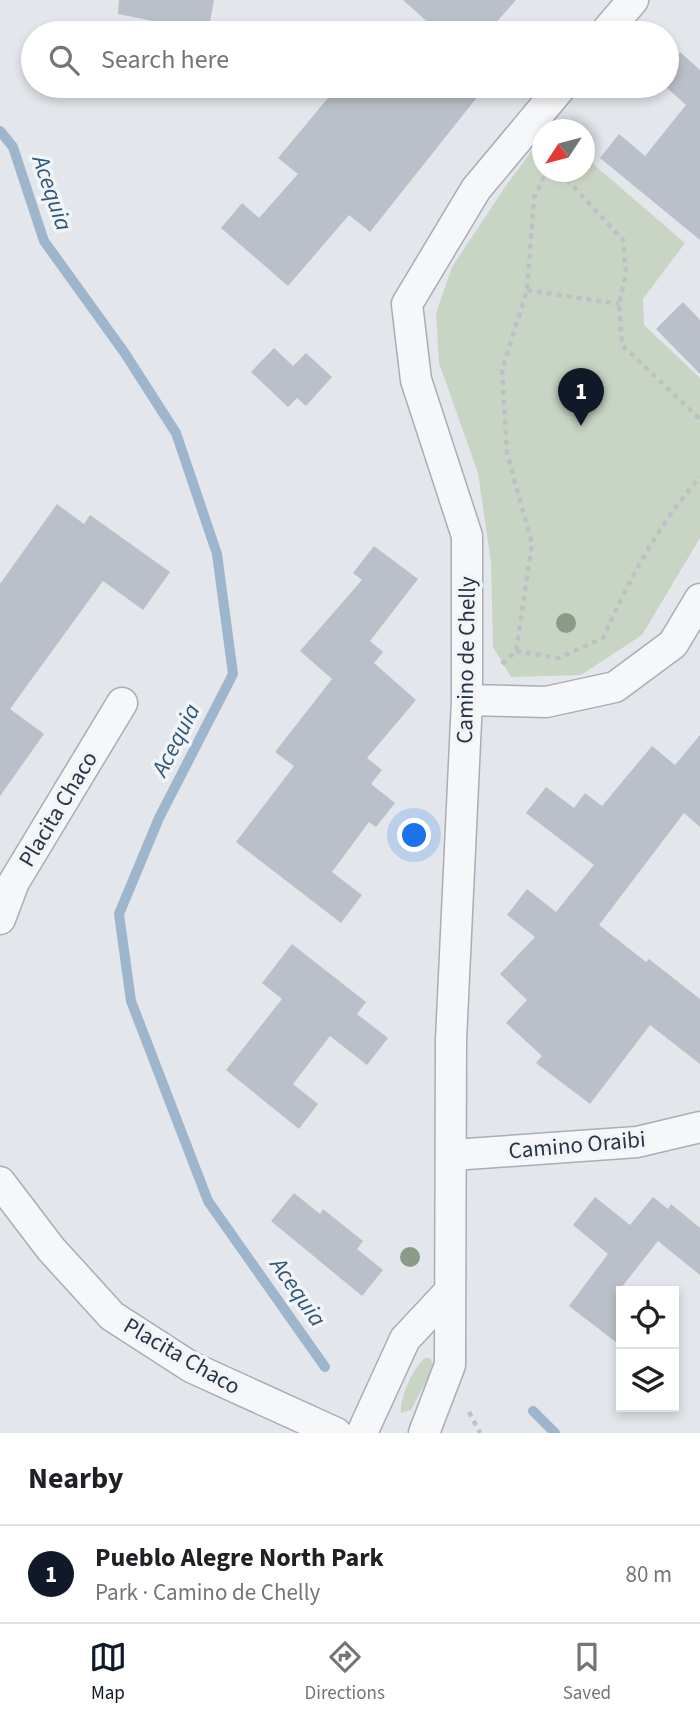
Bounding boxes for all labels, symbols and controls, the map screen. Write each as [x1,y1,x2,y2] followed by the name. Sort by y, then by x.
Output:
[21,21,679,98] search box
[45,41,83,79] icon: search
[101,41,229,78] text: Search here
[532,119,595,182] north arrow
[22,149,81,236] water label: Acequia
[558,368,604,426] pin: 1
[448,576,484,744] street label: Camino de Chelly
[142,697,209,784] water label: Acequia
[10,745,106,873] street label: Placita Chaco
[397,818,431,852] your location
[507,1123,647,1167] street label: Camino Oraibi
[260,1248,335,1334] water label: Acequia
[616,1286,679,1412] map controls
[616,1286,679,1349] button: locate
[118,1309,246,1403] street label: Placita Chaco
[616,1349,679,1412] button: layers
[28,1457,123,1500] text: Nearby
[95,1539,384,1576] text: Pueblo Alegre North Park
[45,1558,57,1591] text: 1
[625,1558,672,1591] text: 80 m
[95,1576,320,1609] text: Park · Camino de Chelly
[89,1638,127,1707] tab: Map
[305,1638,385,1707] tab: Directions
[563,1638,611,1707] tab: Saved

